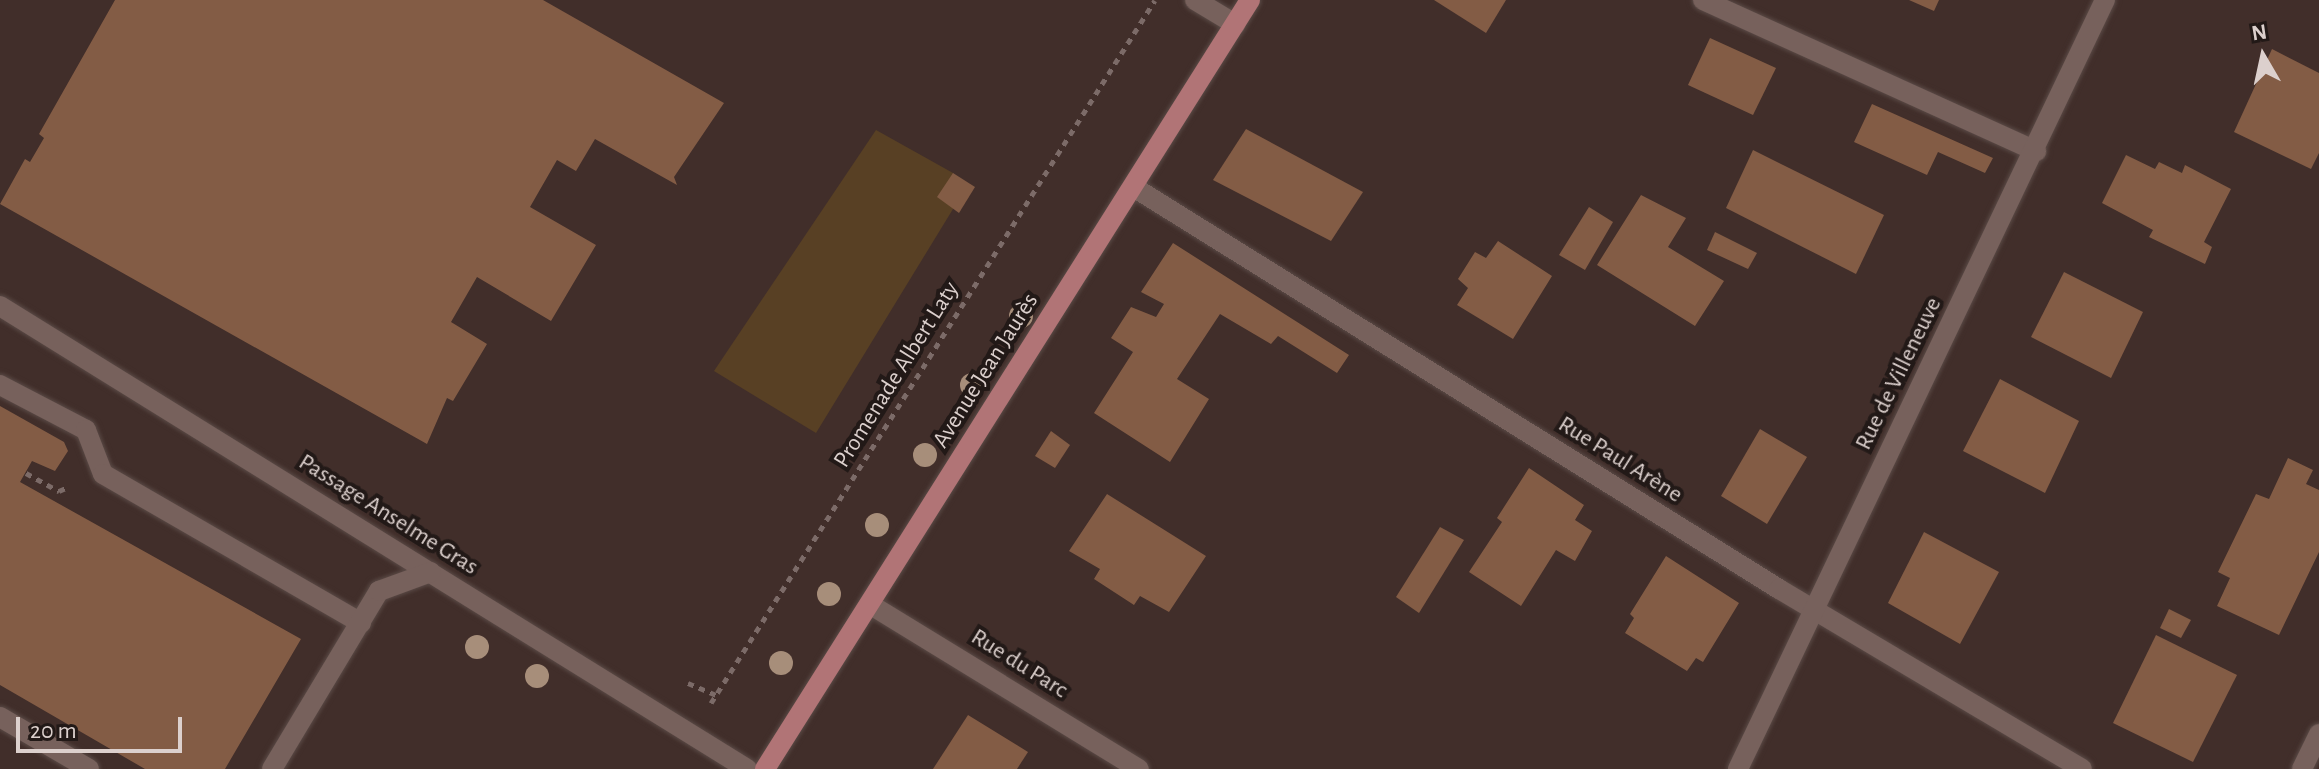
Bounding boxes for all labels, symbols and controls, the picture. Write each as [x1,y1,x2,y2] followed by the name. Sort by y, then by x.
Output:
[2223,16,2303,96] north arrow
[2250,20,2269,44] text: N
[828,277,966,473] street label: Promenade Albert Laty
[927,288,1045,454] street label: Avenue Jean Jaurès
[1850,293,1948,455] street label: Rue de Villeneuve
[1553,410,1687,510] street label: Rue Paul Arène
[293,448,483,582] street label: Passage Anselme Gras
[965,623,1073,705] street label: Rue du Parc
[20,701,186,751] scale bar
[30,719,77,743] text: 20 m

